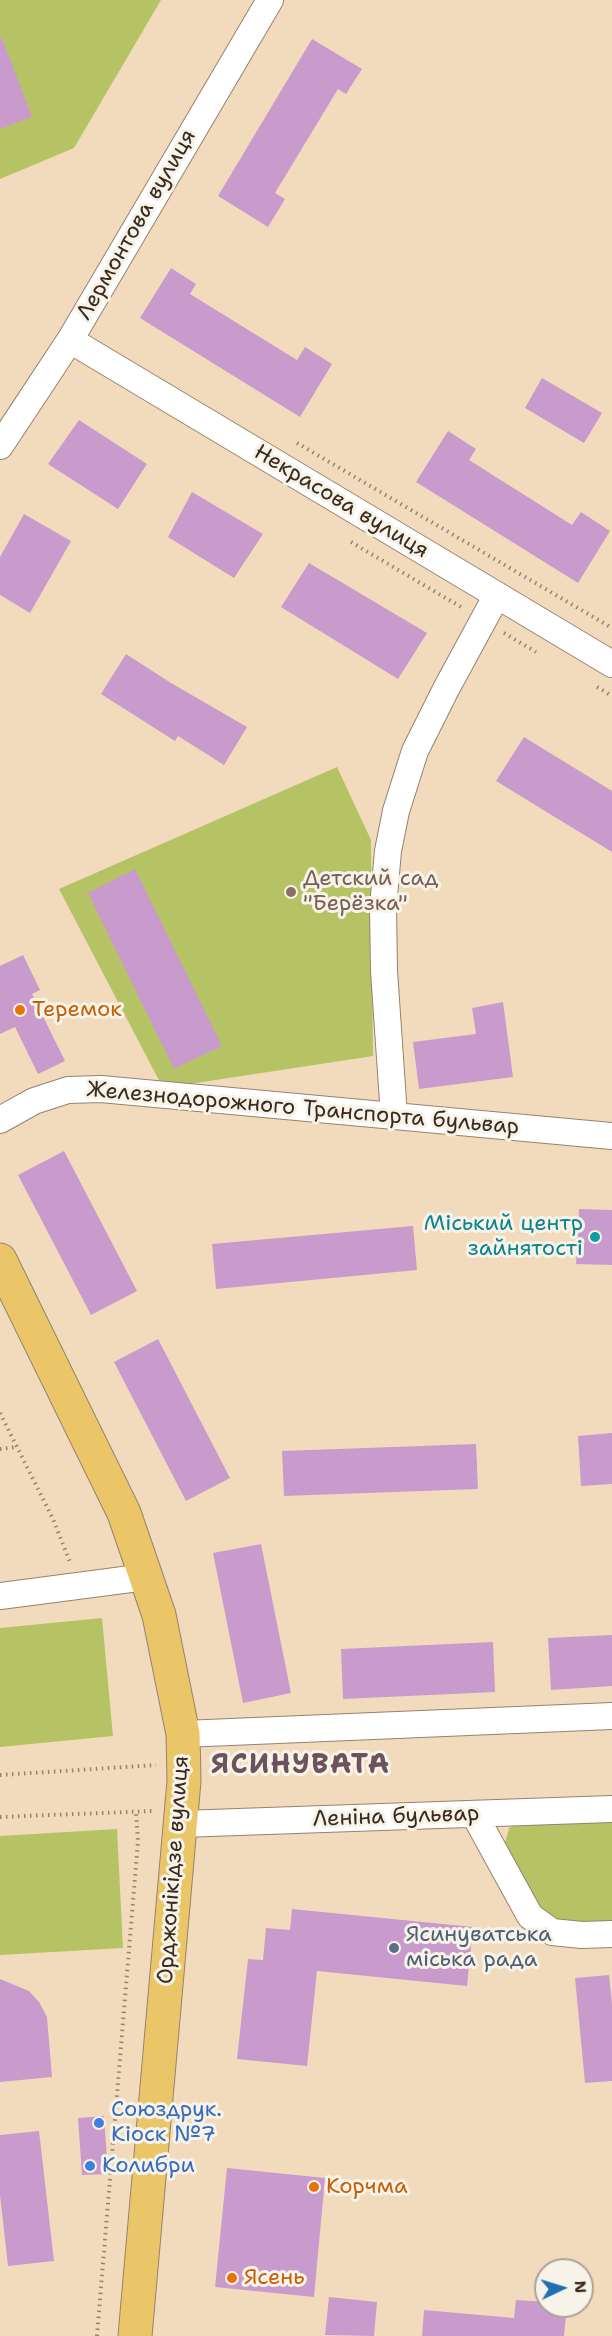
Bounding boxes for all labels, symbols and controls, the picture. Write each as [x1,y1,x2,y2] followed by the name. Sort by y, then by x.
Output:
[72,125,202,325] street label: Лермонтова вулиця
[249,439,433,565] street label: Некрасова вулиця
[303,866,439,918] place label: Детский сад "Берёзка"
[284,885,298,899] marker: Детский сад "Берёзка"
[32,997,122,1023] place label: Теремок
[13,1003,27,1017] marker: Теремок
[86,1077,520,1141] street label: Железнодорожного Транспорта бульвар
[424,1211,583,1262] place label: Міський центр зайнятості
[588,1230,602,1244] marker: Міський центр зайнятості
[211,1749,391,1783] district label: ЯСИНУВАТА
[153,1755,195,1985] street label: Орджонікідзе вулиця
[312,1801,480,1833] street label: Леніна бульвар
[406,1922,552,1974] place label: Ясинуватська міська рада
[387,1941,401,1955] marker: Ясинуватська міська рада
[111,2097,222,2148] place label: Союздрук. Кіоск №7
[92,2116,106,2130] marker: Союздрук. Кіоск №7
[102,2153,195,2179] place label: Колибри
[83,2159,97,2173] marker: Колибри
[326,2174,408,2200] place label: Корчма
[307,2180,321,2194] marker: Корчма
[534,2258,594,2318] north arrow
[244,2265,305,2291] place label: Ясень
[225,2271,239,2285] marker: Ясень
[570,2280,591,2294] text: N

